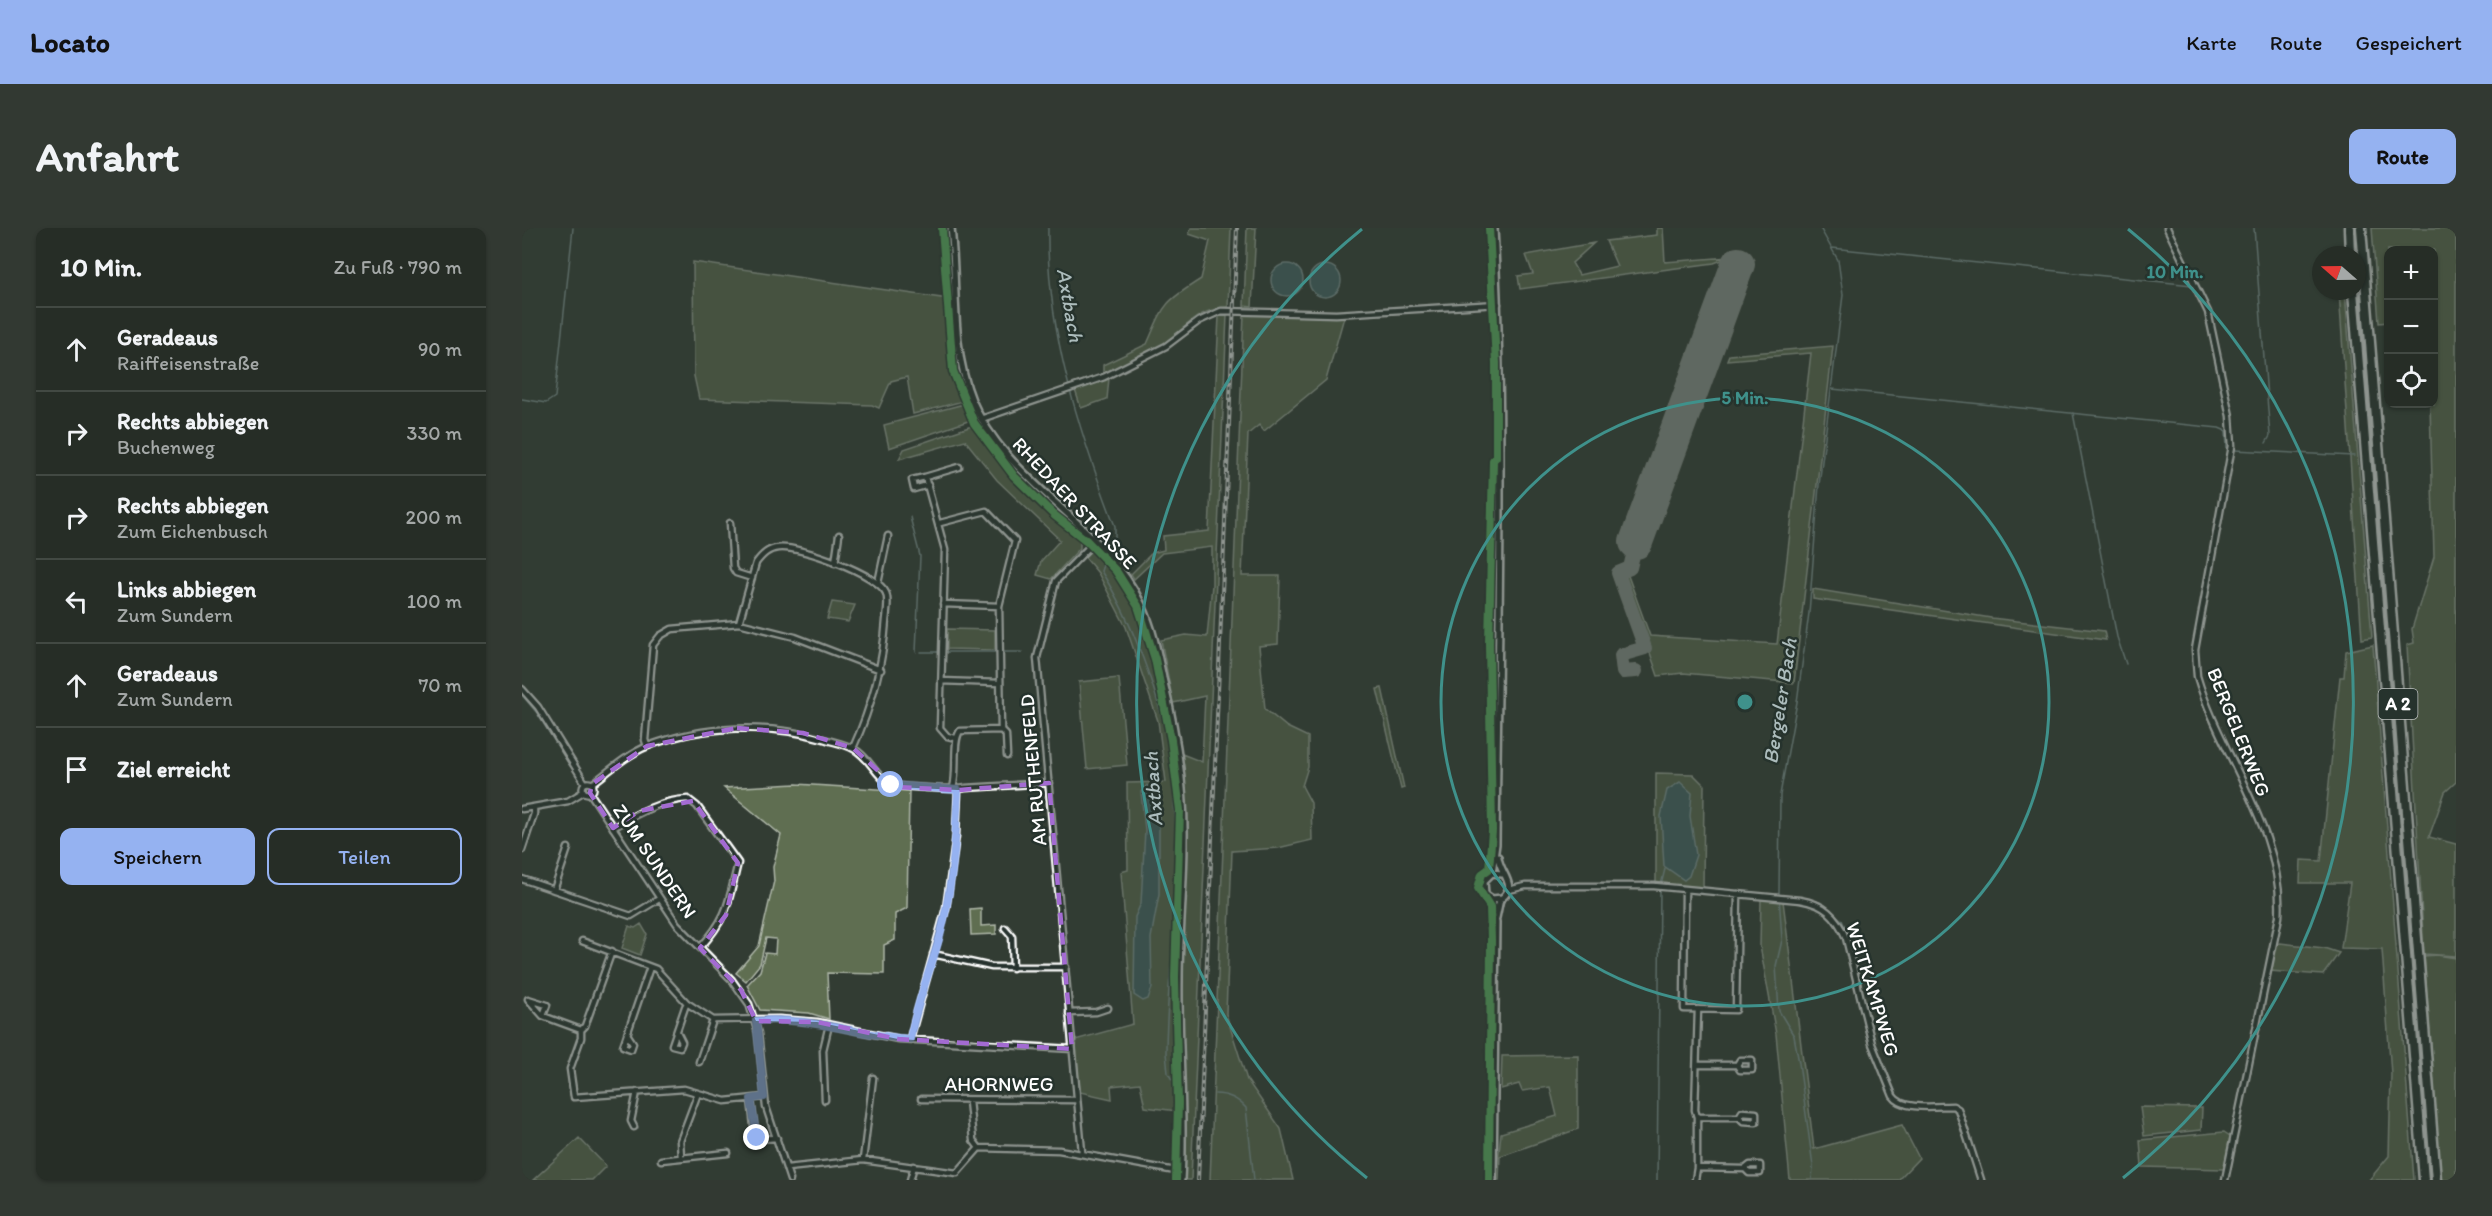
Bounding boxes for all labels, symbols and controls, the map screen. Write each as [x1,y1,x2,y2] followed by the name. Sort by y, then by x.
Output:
[30,25,110,59] text: Locato
[2186,30,2237,55] text: Karte
[2270,30,2323,55] text: Route
[2356,30,2462,55] text: Gespeichert
[2349,129,2456,184] button: Route
[36,131,179,182] text: Anfahrt
[2312,246,2366,300] north arrow
[2384,246,2438,408] map controls
[2384,246,2438,300] button: +
[60,251,142,283] text: 10 Min.
[334,255,462,279] text: Zu Fuß · 790 m
[2147,261,2203,283] text: 10 Min.
[1052,266,1089,344] water label: Axtbach
[2384,300,2438,354] button: −
[117,324,218,351] text: Geradeaus
[60,333,93,366] icon: ahead
[418,337,462,361] text: 90 m
[117,351,259,375] text: Raiffeisenstraße
[2384,354,2438,408] button: locate
[1722,387,1768,409] text: 5 Min.
[117,408,269,435] text: Rechts abbiegen
[60,417,93,450] icon: right
[407,421,462,445] text: 330 m
[1008,432,1142,574] street label: RHEDAER STRASSE
[117,435,215,459] text: Buchenweg
[117,492,269,519] text: Rechts abbiegen
[60,501,93,534] icon: right
[406,505,462,529] text: 200 m
[117,519,268,543] text: Zum Eichenbusch
[117,576,256,603] text: Links abbiegen
[60,585,93,618] icon: left
[407,589,462,613] text: 100 m
[117,603,233,627] text: Zum Sundern
[1757,635,1802,766] water label: Bergeler Bach
[117,660,218,687] text: Geradeaus
[2202,664,2276,800] street label: BERGELERWEG
[60,669,93,702] icon: ahead
[418,673,462,697] text: 70 m
[117,687,233,711] text: Zum Sundern
[2378,689,2418,719] road number: A 2
[1735,692,1755,712] centre of rings
[1014,693,1052,847] street label: AM RUTHENFELD
[1137,751,1168,827] water label: Axtbach
[60,753,93,786] icon: arrive
[117,756,230,783] text: Ziel erreicht
[877,771,903,797] route start
[608,799,702,923] street label: ZUM SUNDERN
[60,828,255,885] button: Speichern
[267,828,462,885] button: Teilen
[1841,919,1905,1059] street label: WEITKAMPWEG
[945,1072,1053,1096] street label: AHORNWEG
[743,1124,769,1150] route end

